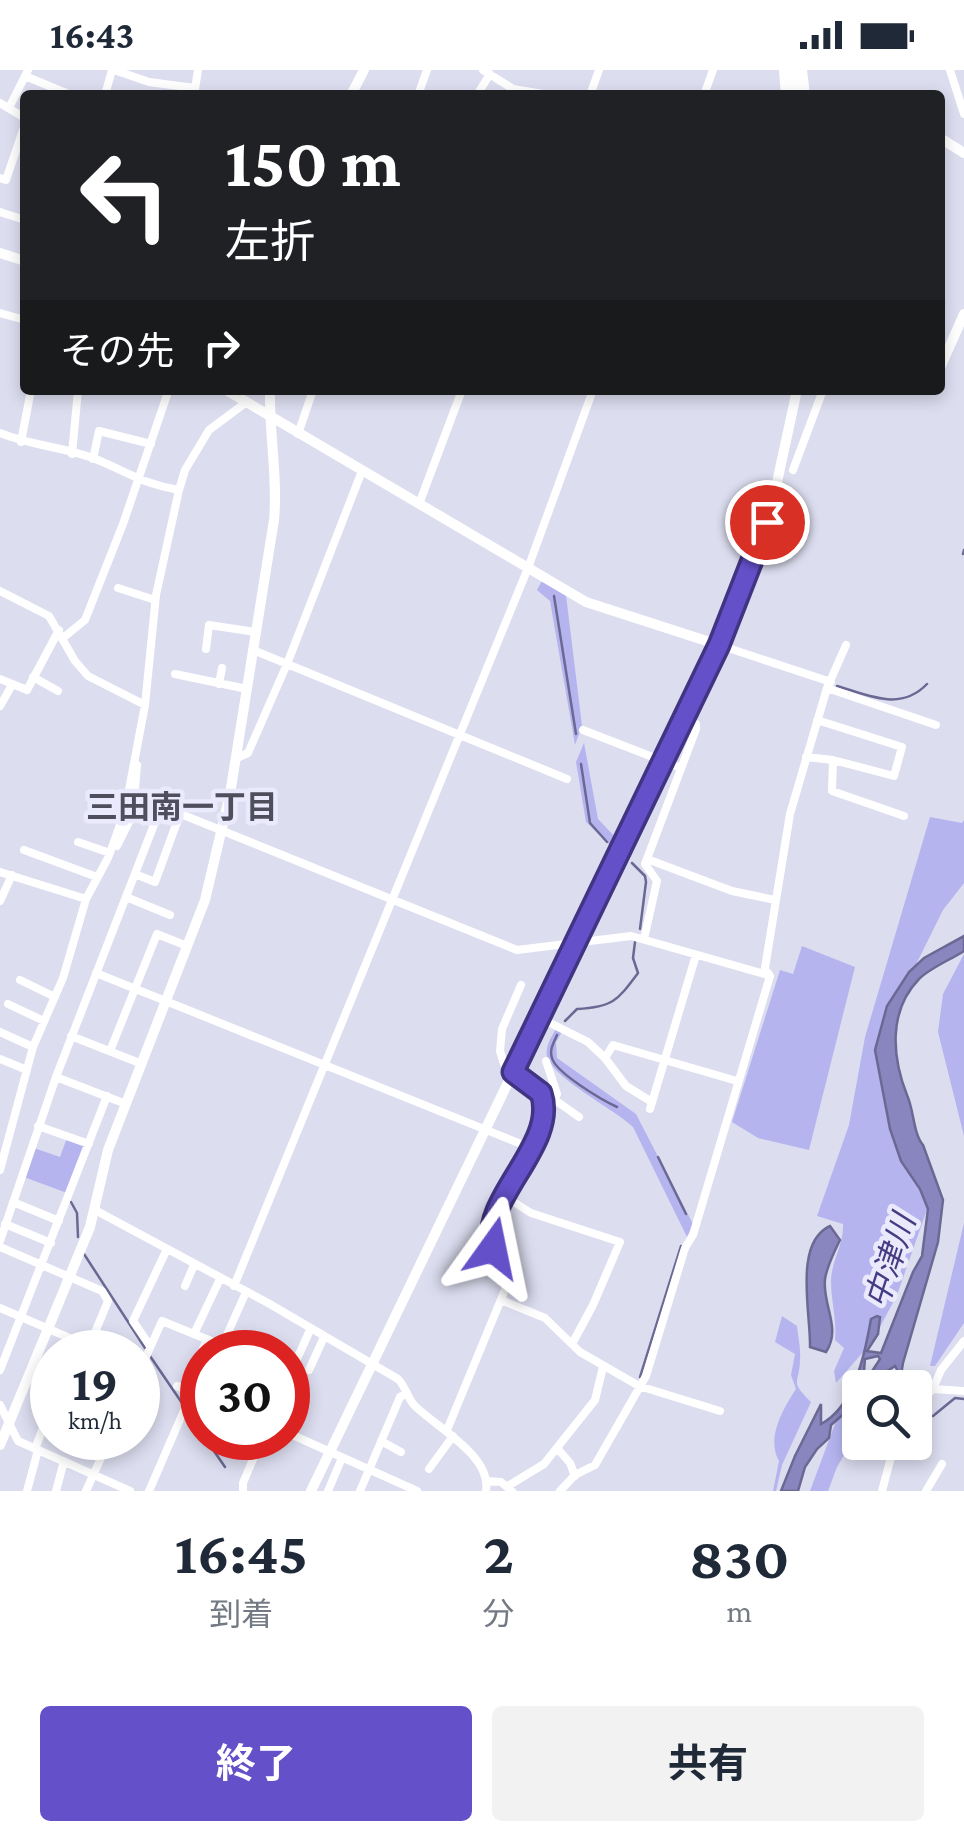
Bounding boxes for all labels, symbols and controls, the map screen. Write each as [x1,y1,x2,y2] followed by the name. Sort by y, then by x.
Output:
[50,14,134,56] text: 16:43
[225,123,401,201] text: 150 m
[60,130,190,260] icon: left
[225,217,315,267] text: 左折
[194,320,249,375] icon: right
[60,330,174,372] text: その先
[725,480,810,565] pin
[740,495,795,550] icon: arrive
[86,789,278,825] district label: 三田南一丁目
[441,1196,545,1300] position arrow
[858,1207,923,1312] water label: 中津川
[180,1330,310,1460] speed limit sign: 30
[72,1355,118,1411] text: 19
[842,1370,932,1460] map controls
[842,1370,932,1460] button: search
[68,1407,122,1434] text: km/h
[175,1519,308,1586] text: 16:45
[483,1519,514,1586] text: 2
[689,1524,789,1591] text: 830
[726,1593,752,1629] text: m
[209,1596,273,1632] text: 到着
[483,1596,515,1632] text: 分
[40,1706,472,1821] button: 終了
[492,1706,924,1821] button: 共有

